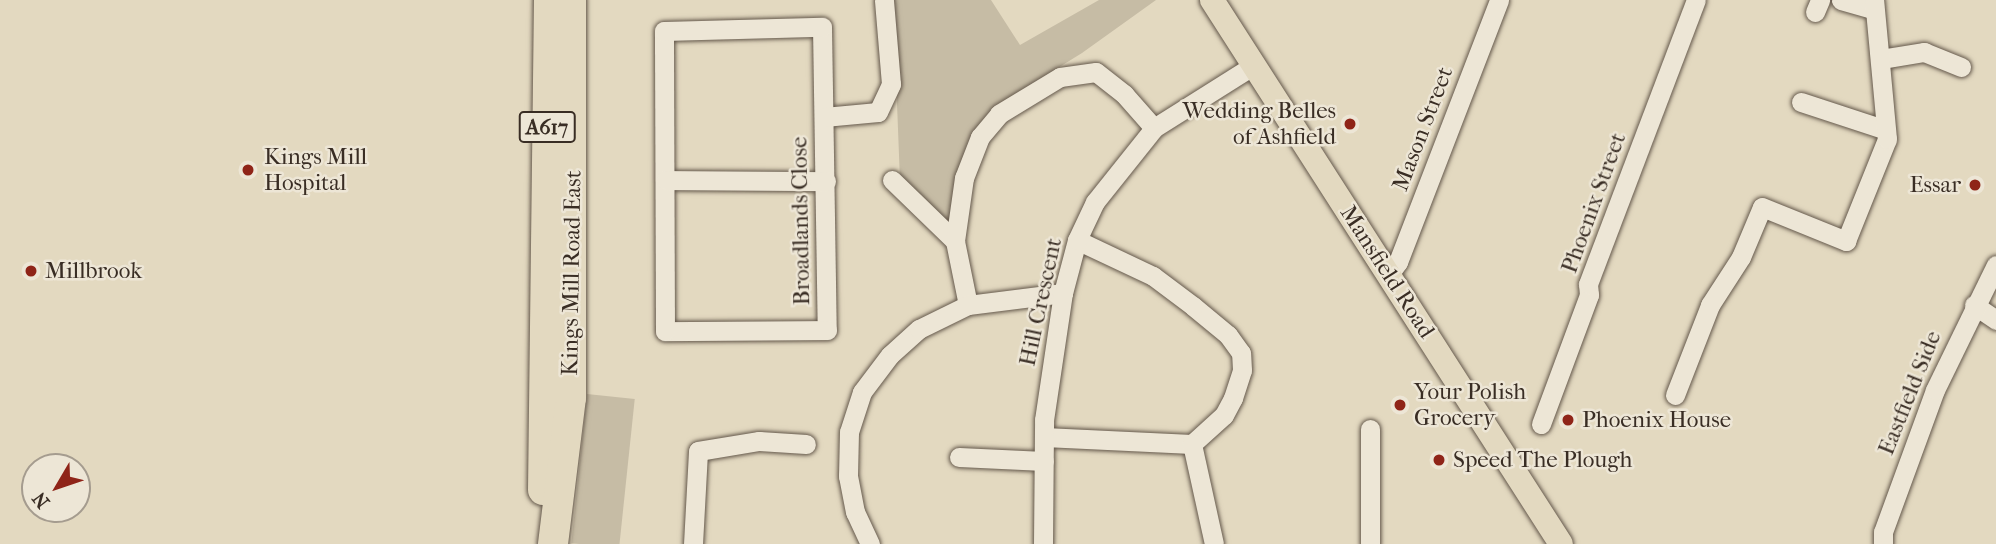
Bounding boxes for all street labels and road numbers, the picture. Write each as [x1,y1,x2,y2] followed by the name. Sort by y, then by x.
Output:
[1387,63,1459,195] street label: Mason Street
[517,110,577,144] road number: A617
[1556,129,1632,277] street label: Phoenix Street
[786,136,816,306] street label: Broadlands Close
[556,170,588,376] street label: Kings Mill Road East
[1334,201,1440,343] street label: Mansfield Road
[1014,235,1068,369] street label: Hill Crescent
[1873,327,1947,459] street label: Eastfield Side

